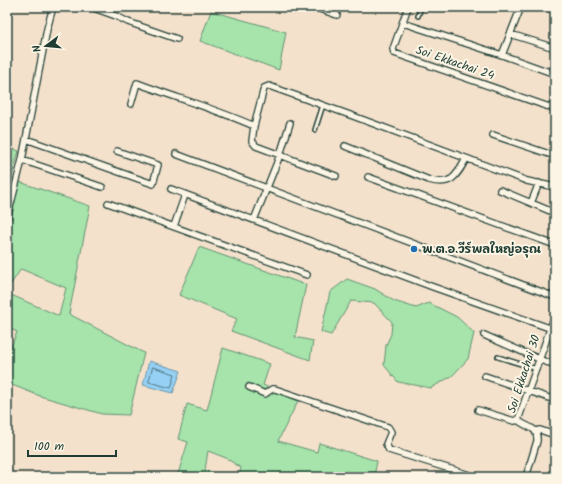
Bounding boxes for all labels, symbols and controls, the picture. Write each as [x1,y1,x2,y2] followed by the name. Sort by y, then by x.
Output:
[26,26,66,66] north arrow
[413,41,497,85] street label: Soi Ekkachai 24
[28,43,47,54] text: N
[422,240,541,259] place label: พ.ต.อ.วีร์พลใหญ่อรุณ
[409,244,419,254] marker: พ.ต.อ.วีร์พลใหญ่อรุณ
[502,332,546,416] street label: Soi Ekkachai 30
[28,432,116,458] scale bar
[34,437,65,456] text: 100 m

